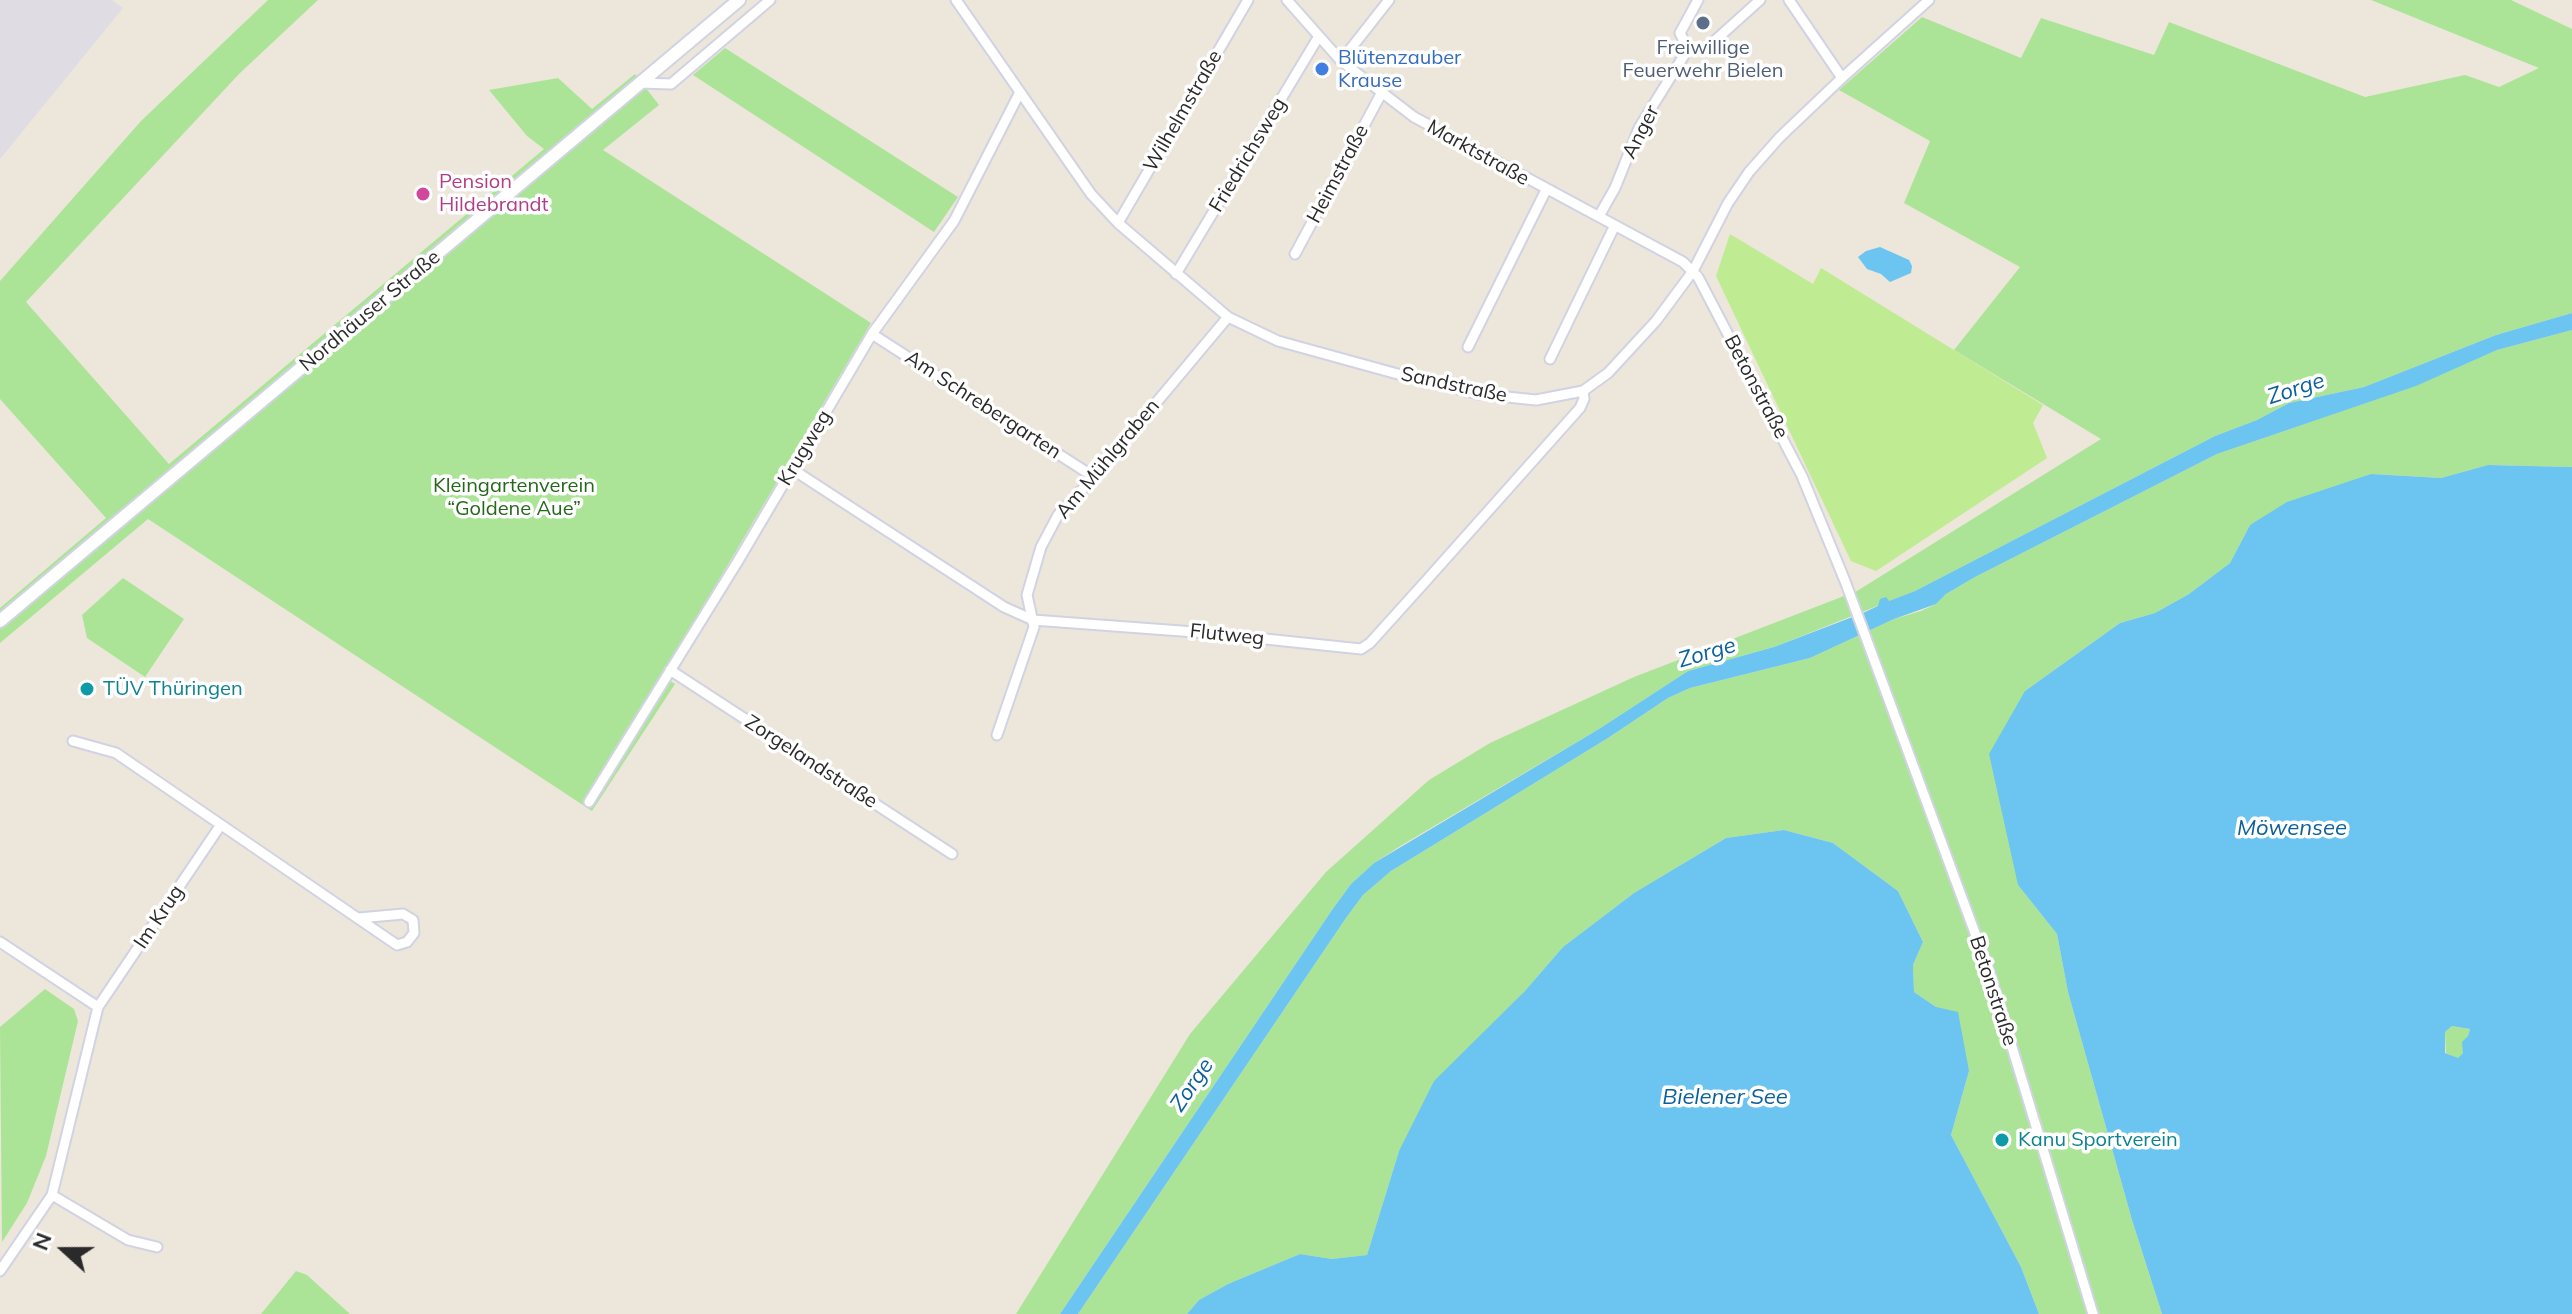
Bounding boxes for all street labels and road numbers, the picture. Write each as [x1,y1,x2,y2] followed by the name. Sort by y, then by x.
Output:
[1139,46,1227,176] street label: Wilhelmstraße
[1204,93,1292,217] street label: Friedrichsweg
[1617,101,1665,163] street label: Anger
[1423,115,1533,191] street label: Marktstraße
[1302,121,1374,227] street label: Heimstraße
[295,245,445,377] street label: Nordhäuser Straße
[1719,331,1793,443] street label: Betonstraße
[901,346,1065,464] street label: Am Schrebergarten
[1399,362,1509,408] street label: Sandstraße
[1051,394,1165,524] street label: Am Mühlgraben
[773,406,837,490] street label: Krugweg
[1189,619,1265,651] street label: Flutweg
[740,710,882,814] street label: Zorgelandstraße
[129,881,189,953] street label: Im Krug
[1964,933,2022,1049] street label: Betonstraße

